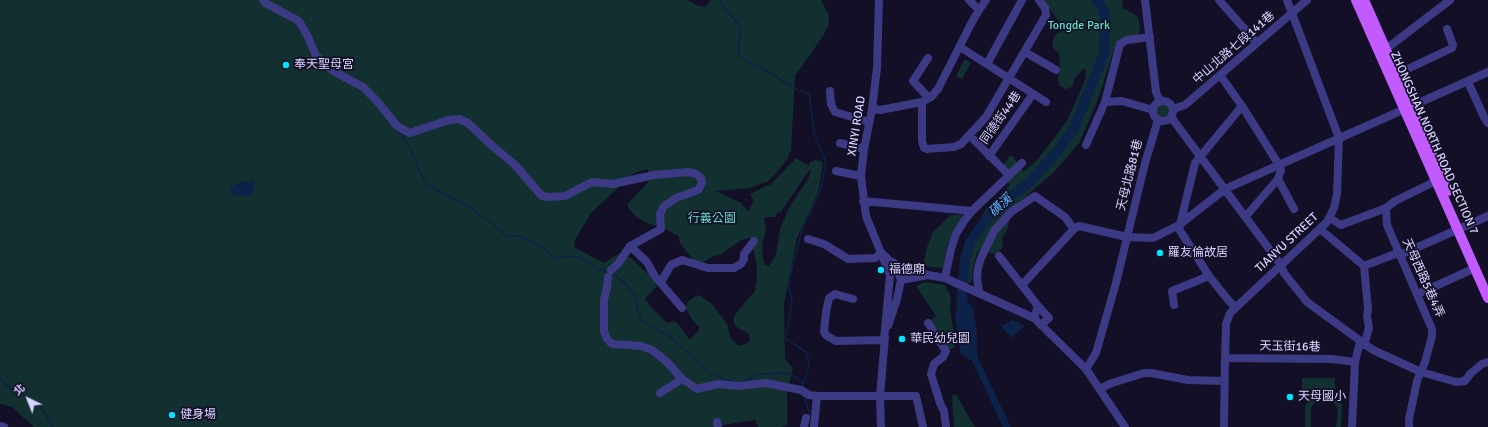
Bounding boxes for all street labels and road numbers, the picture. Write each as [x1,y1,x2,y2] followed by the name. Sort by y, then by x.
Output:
[1190,9,1278,87] street label: 中山北路七段141巷
[1387,49,1481,237] street label: ZHONGSHAN NORTH ROAD SECTION 7
[978,89,1024,147] street label: 同德街44巷
[845,95,869,157] street label: XINYI ROAD
[1114,138,1146,212] street label: 天母北路81巷
[1253,210,1321,276] street label: TIANYU STREET
[1399,236,1447,320] street label: 天母西路5巷4弄
[1259,339,1321,355] street label: 天玉街16巷

